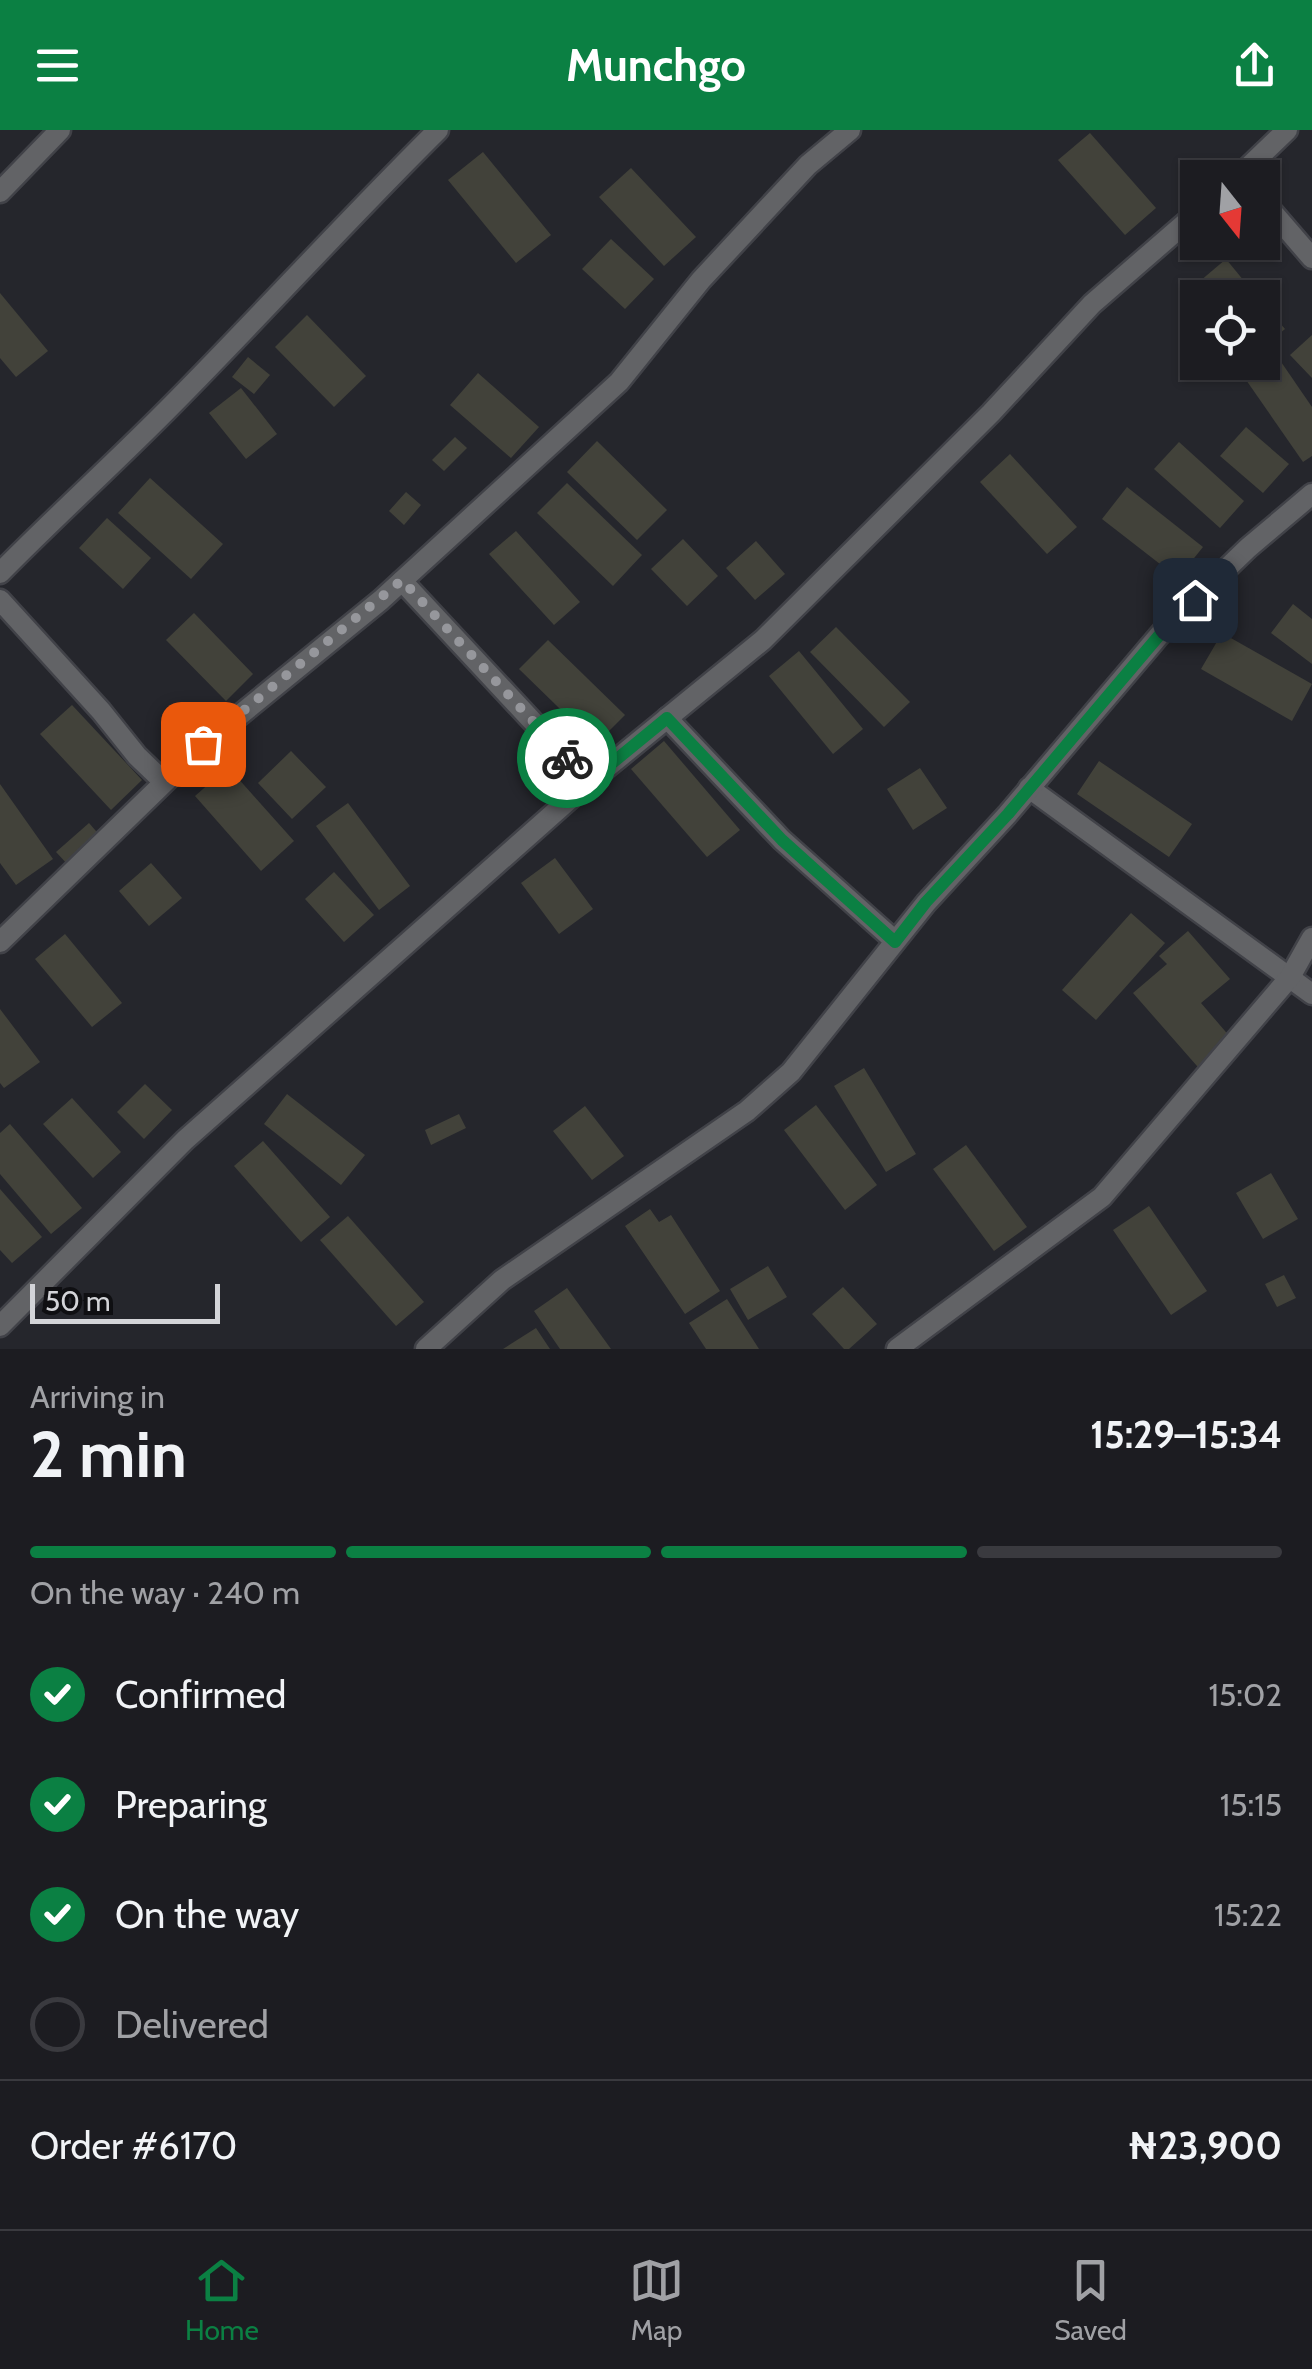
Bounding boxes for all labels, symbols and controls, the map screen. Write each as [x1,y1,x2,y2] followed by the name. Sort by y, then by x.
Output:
[30,38,85,93] icon: menu
[566,38,746,92] text: Munchgo
[1227,38,1282,93] icon: share
[1180,160,1280,260] north arrow
[1180,160,1280,380] map controls
[1180,280,1280,380] button: locate
[1153,558,1238,643] pin
[1168,573,1223,628] icon: home
[161,702,246,787] pin
[517,708,617,808] courier
[176,717,231,772] icon: bag
[540,731,595,786] icon: bike
[30,1279,220,1324] scale bar
[45,1284,111,1318] text: 50 m
[30,1377,165,1416] text: Arriving in
[1090,1411,1282,1458] text: 15:29–15:34
[30,1414,187,1493] text: 2 min
[30,1573,300,1612] text: On the way · 240 m
[30,1667,85,1722] icon: check
[115,1671,286,1718] text: Confirmed
[1208,1675,1282,1714] text: 15:02
[30,1777,85,1832] icon: check
[115,1781,267,1828] text: Preparing
[1220,1785,1282,1824] text: 15:15
[30,1887,85,1942] icon: check
[115,1891,299,1938] text: On the way
[1214,1895,1282,1934] text: 15:22
[115,2001,269,2048] text: Delivered
[30,2122,237,2169] text: Order #6170
[1127,2122,1282,2169] text: ₦23,900
[185,2253,259,2347] tab: Home
[629,2253,684,2347] tab: Map
[1054,2253,1127,2347] tab: Saved

